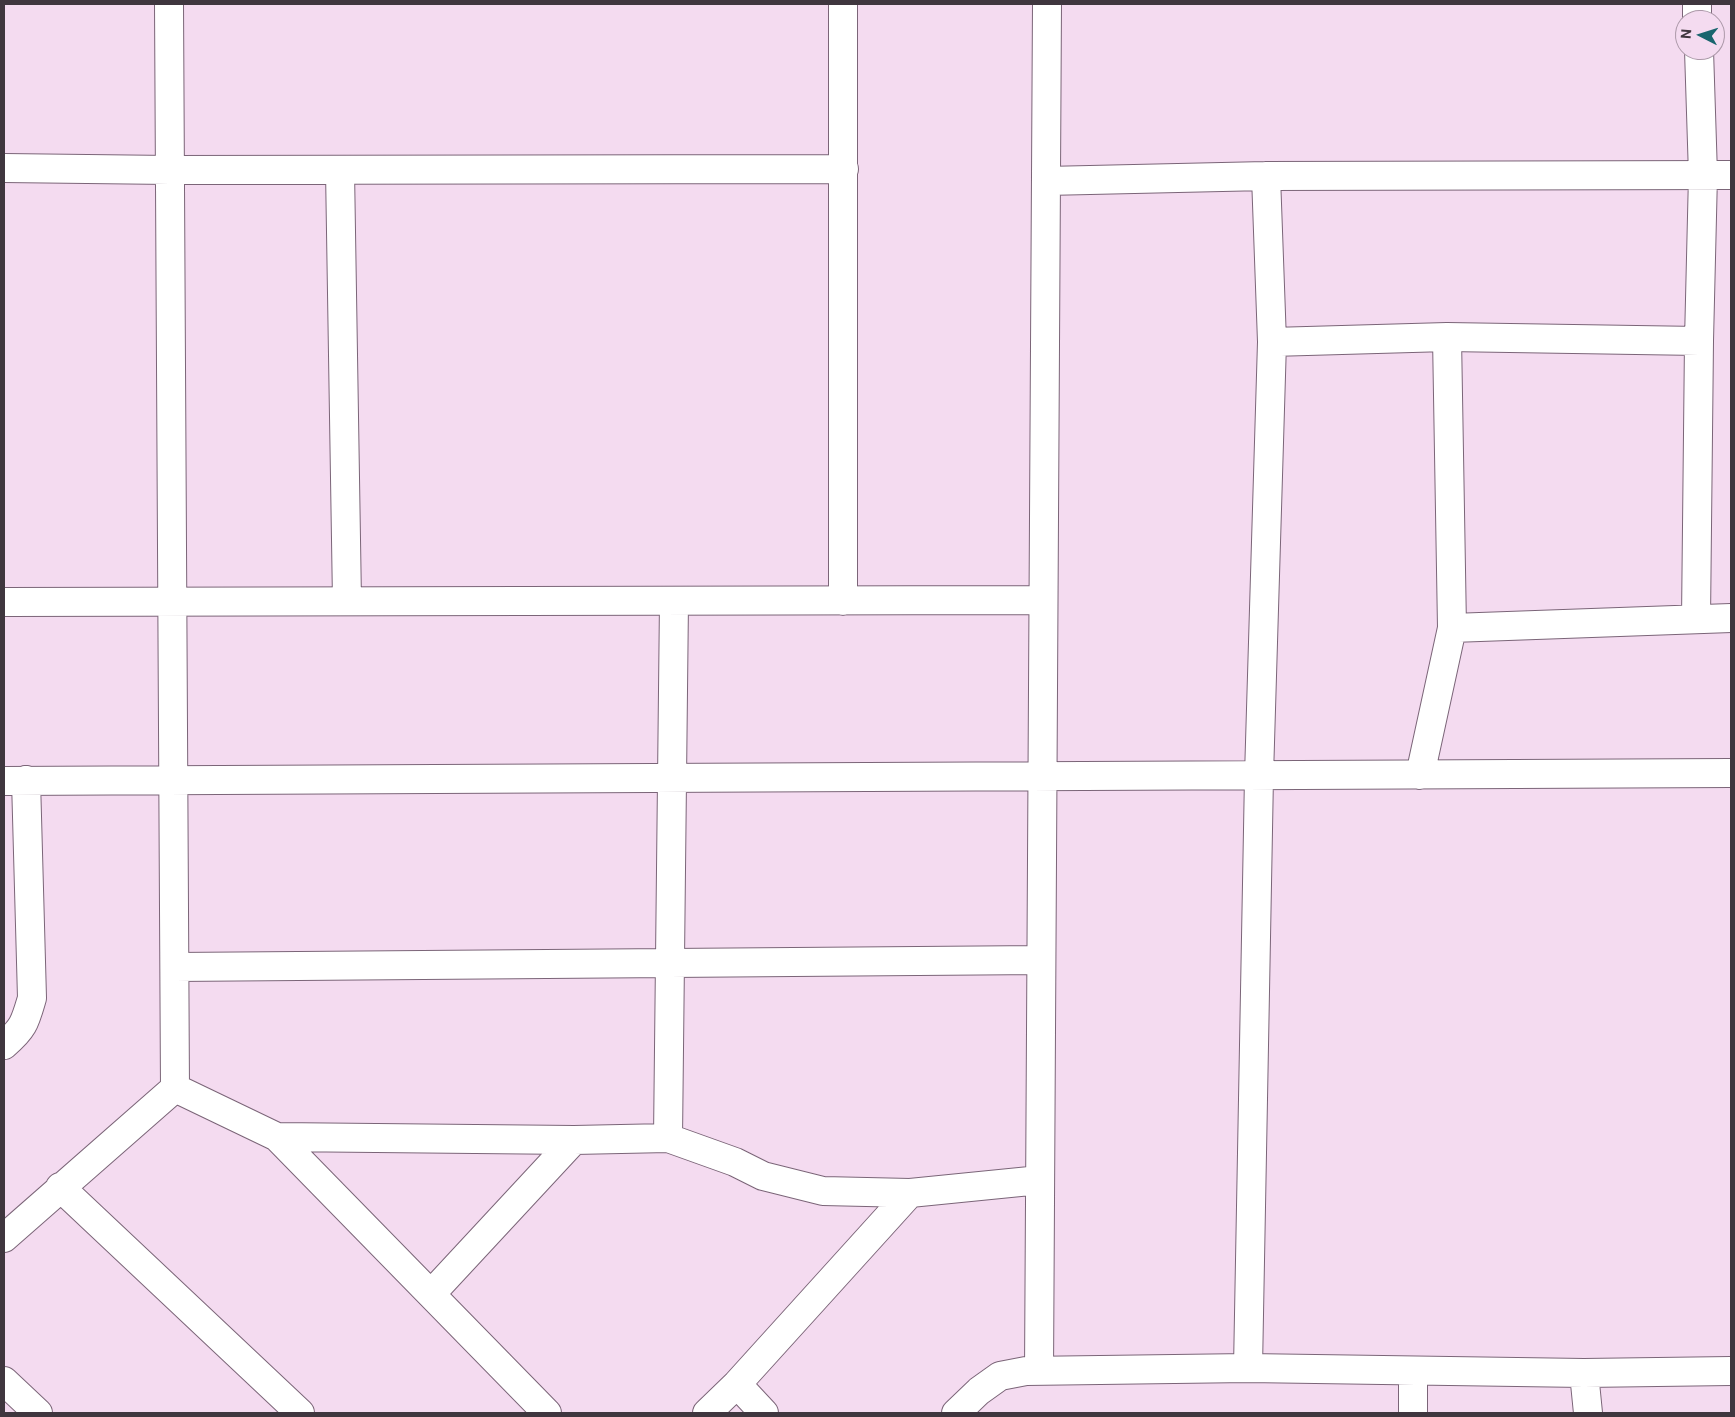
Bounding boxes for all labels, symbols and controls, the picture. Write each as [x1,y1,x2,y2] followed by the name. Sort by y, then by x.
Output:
[1675,10,1725,60] north arrow
[1678,28,1694,39] text: N

